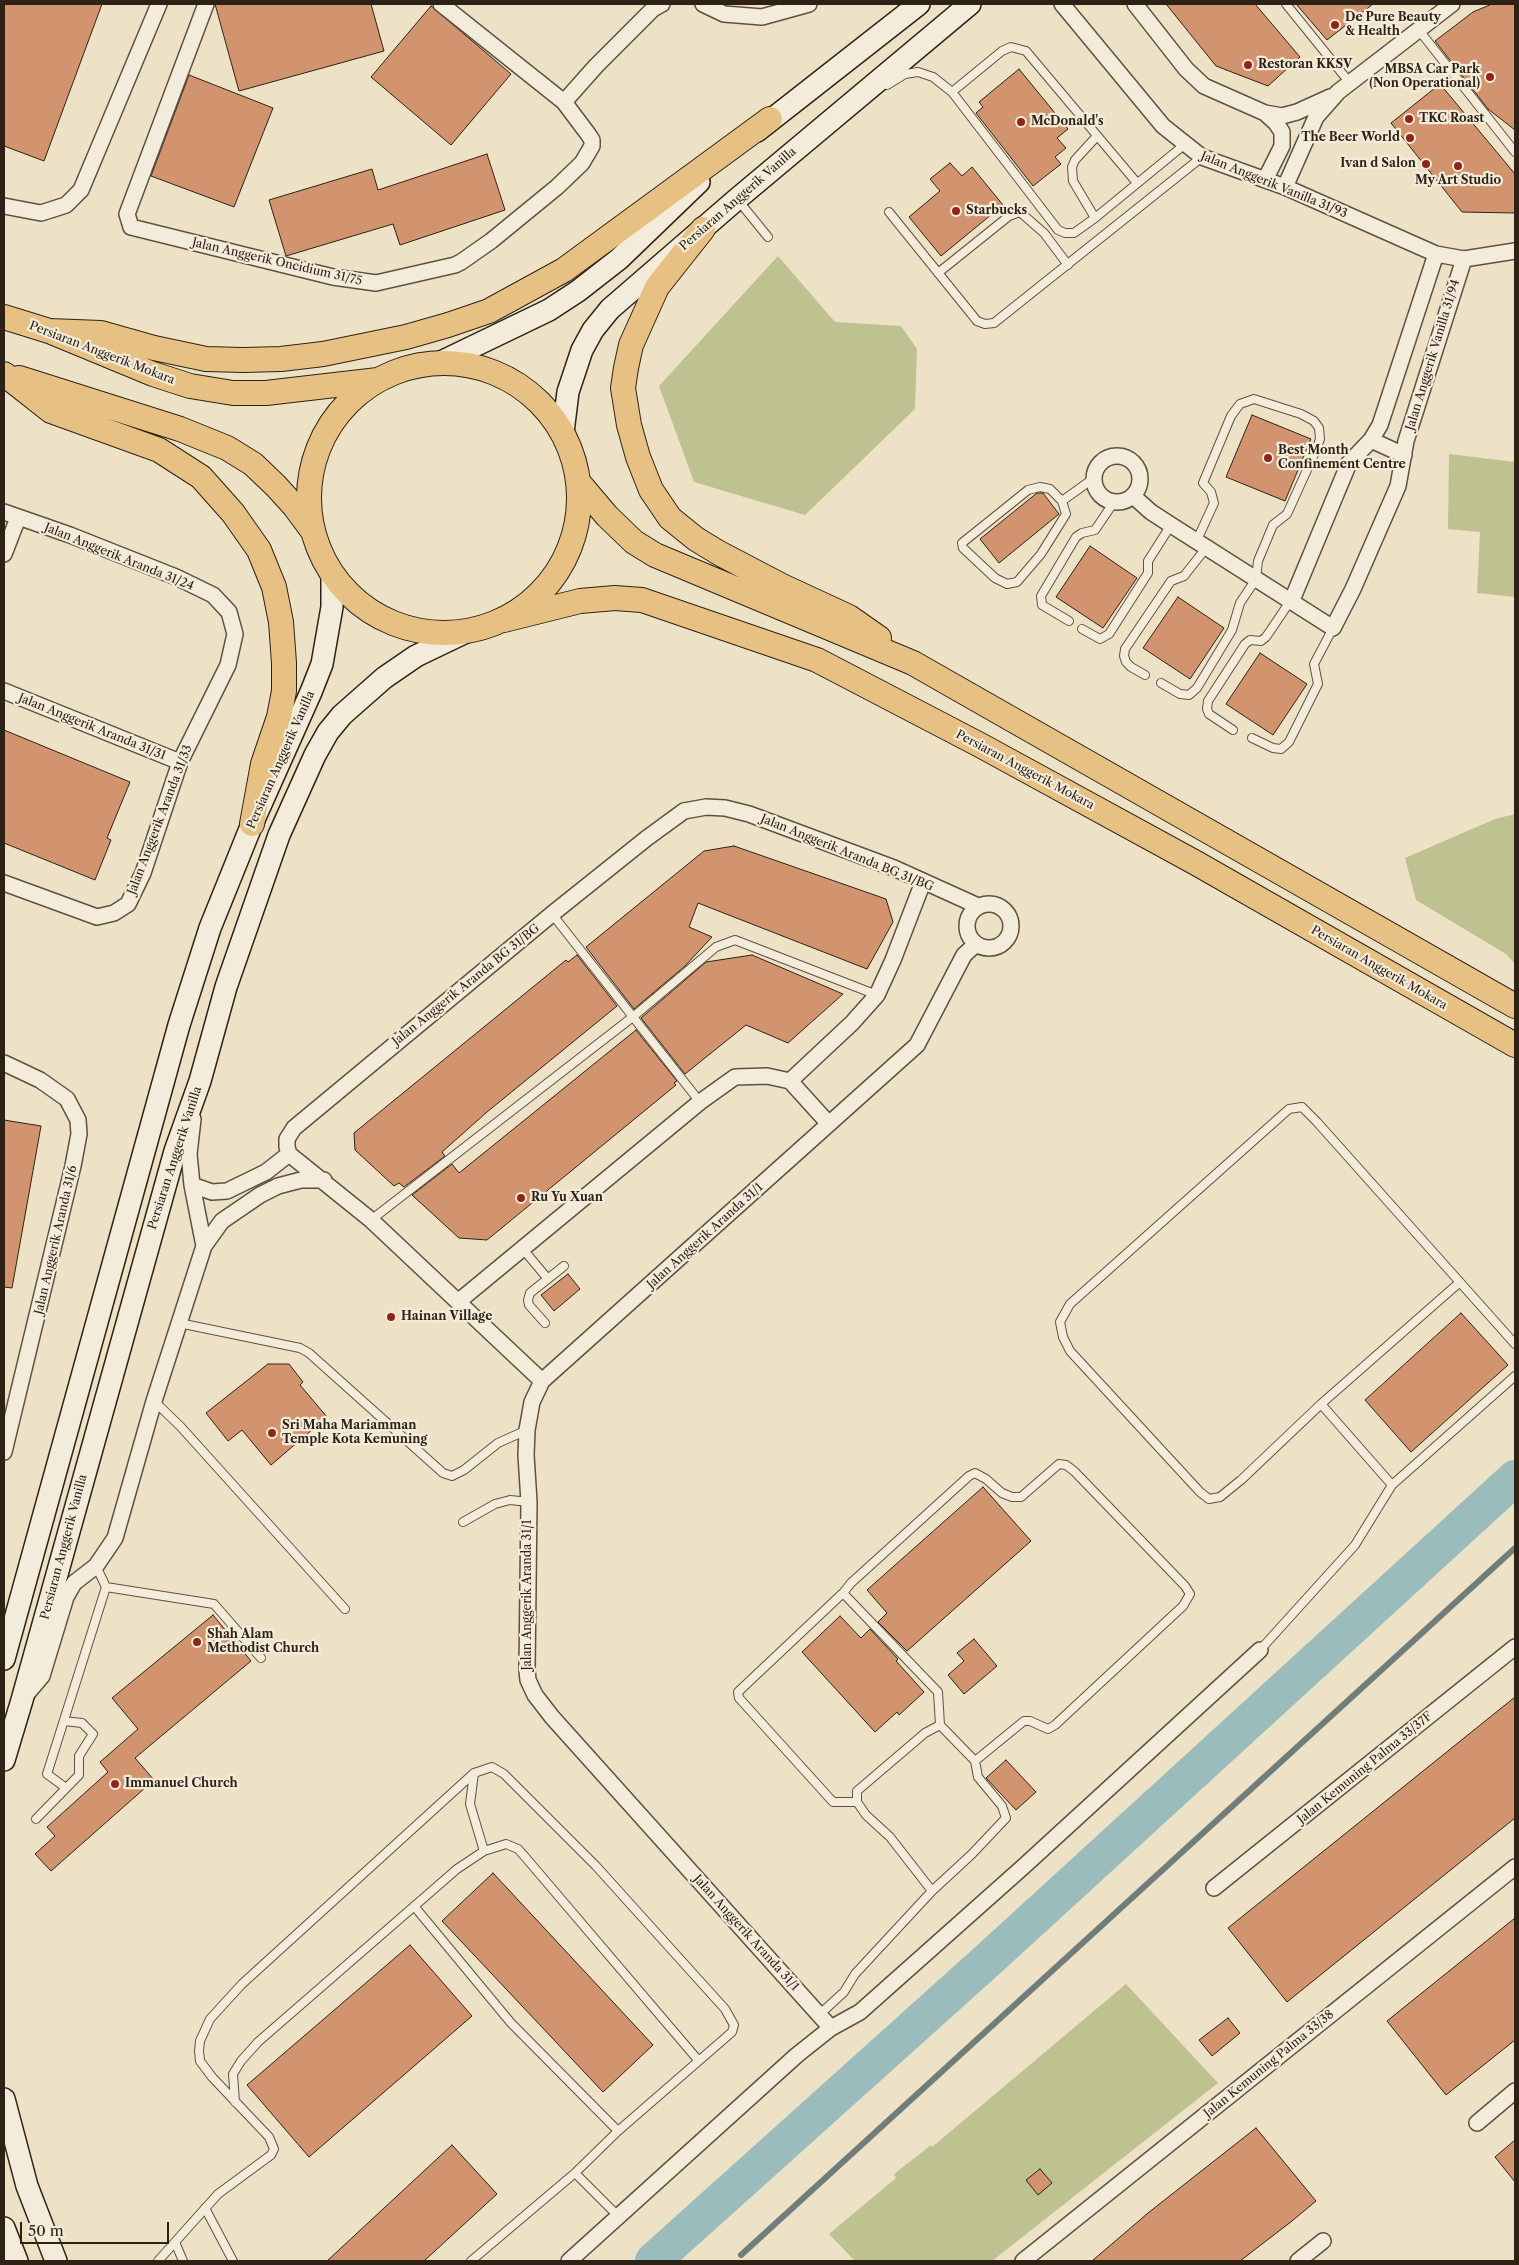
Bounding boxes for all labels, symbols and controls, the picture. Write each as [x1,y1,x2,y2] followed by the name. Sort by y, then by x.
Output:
[1345,11,1441,39] place label: De Pure Beauty & Health
[1329,19,1341,31] marker: De Pure Beauty & Health
[1258,58,1352,72] place label: Restoran KKSV
[1242,59,1254,71] marker: Restoran KKSV
[1369,63,1480,91] place label: MBSA Car Park (Non Operational)
[1484,71,1496,83] marker: MBSA Car Park (Non Operational)
[1419,112,1484,126] place label: TKC Roast
[1403,113,1415,125] marker: TKC Roast
[1031,115,1104,129] place label: McDonald's
[1015,116,1027,128] marker: McDonald's
[1301,131,1400,145] place label: The Beer World
[1404,132,1416,144] marker: The Beer World
[677,144,799,254] street label: Persiaran Anggerik Vanilla
[1199,149,1349,221] street label: Jalan Anggerik Vanilla 31/93
[1340,157,1416,171] place label: Ivan d Salon
[1420,158,1432,170] marker: Ivan d Salon
[1452,160,1464,172] marker: My Art Studio
[1415,174,1501,188] place label: My Art Studio
[966,204,1027,218] place label: Starbucks
[950,205,962,217] marker: Starbucks
[191,235,363,289] street label: Jalan Anggerik Oncidium 31/75
[1403,278,1463,432] street label: Jalan Anggerik Vanilla 31/94
[27,319,177,387] street label: Persiaran Anggerik Mokara
[1278,444,1406,472] place label: Best Month Confinement Centre
[1262,452,1274,464] marker: Best Month Confinement Centre
[42,520,196,594] street label: Jalan Anggerik Aranda 31/24
[244,689,318,831] street label: Persiaran Anggerik Vanilla
[16,691,168,763] street label: Jalan Anggerik Aranda 31/31
[953,727,1097,813] street label: Persiaran Anggerik Mokara
[125,743,195,897] street label: Jalan Anggerik Aranda 31/33
[758,812,936,894] street label: Jalan Anggerik Aranda BG 31/BG
[389,921,543,1049] street label: Jalan Anggerik Aranda BG 31/BG
[1308,923,1450,1013] street label: Persiaran Anggerik Mokara
[145,1085,205,1231] street label: Persiaran Anggerik Vanilla
[32,1164,80,1316] street label: Jalan Anggerik Aranda 31/6
[644,1180,766,1292] street label: Jalan Anggerik Aranda 31/1
[531,1191,603,1205] place label: Ru Yu Xuan
[515,1192,527,1204] marker: Ru Yu Xuan
[401,1310,492,1324] place label: Hainan Village
[385,1311,397,1323] marker: Hainan Village
[282,1419,428,1447] place label: Sri Maha Mariamman Temple Kota Kemuning
[266,1427,278,1439] marker: Sri Maha Mariamman Temple Kota Kemuning
[38,1473,90,1621] street label: Persiaran Anggerik Vanilla
[521,1519,535,1671] street label: Jalan Anggerik Aranda 31/1
[207,1628,319,1656] place label: Shah Alam Methodist Church
[191,1636,203,1648] marker: Shah Alam Methodist Church
[1295,1709,1435,1827] street label: Jalan Kemuning Palma 33/37F
[125,1777,238,1791] place label: Immanuel Church
[109,1778,121,1790] marker: Immanuel Church
[690,1872,802,1994] street label: Jalan Anggerik Aranda 31/1
[1201,2007,1337,2121] street label: Jalan Kemuning Palma 33/38
[22,2212,171,2244] scale bar
[28,2221,64,2240] text: 50 m

